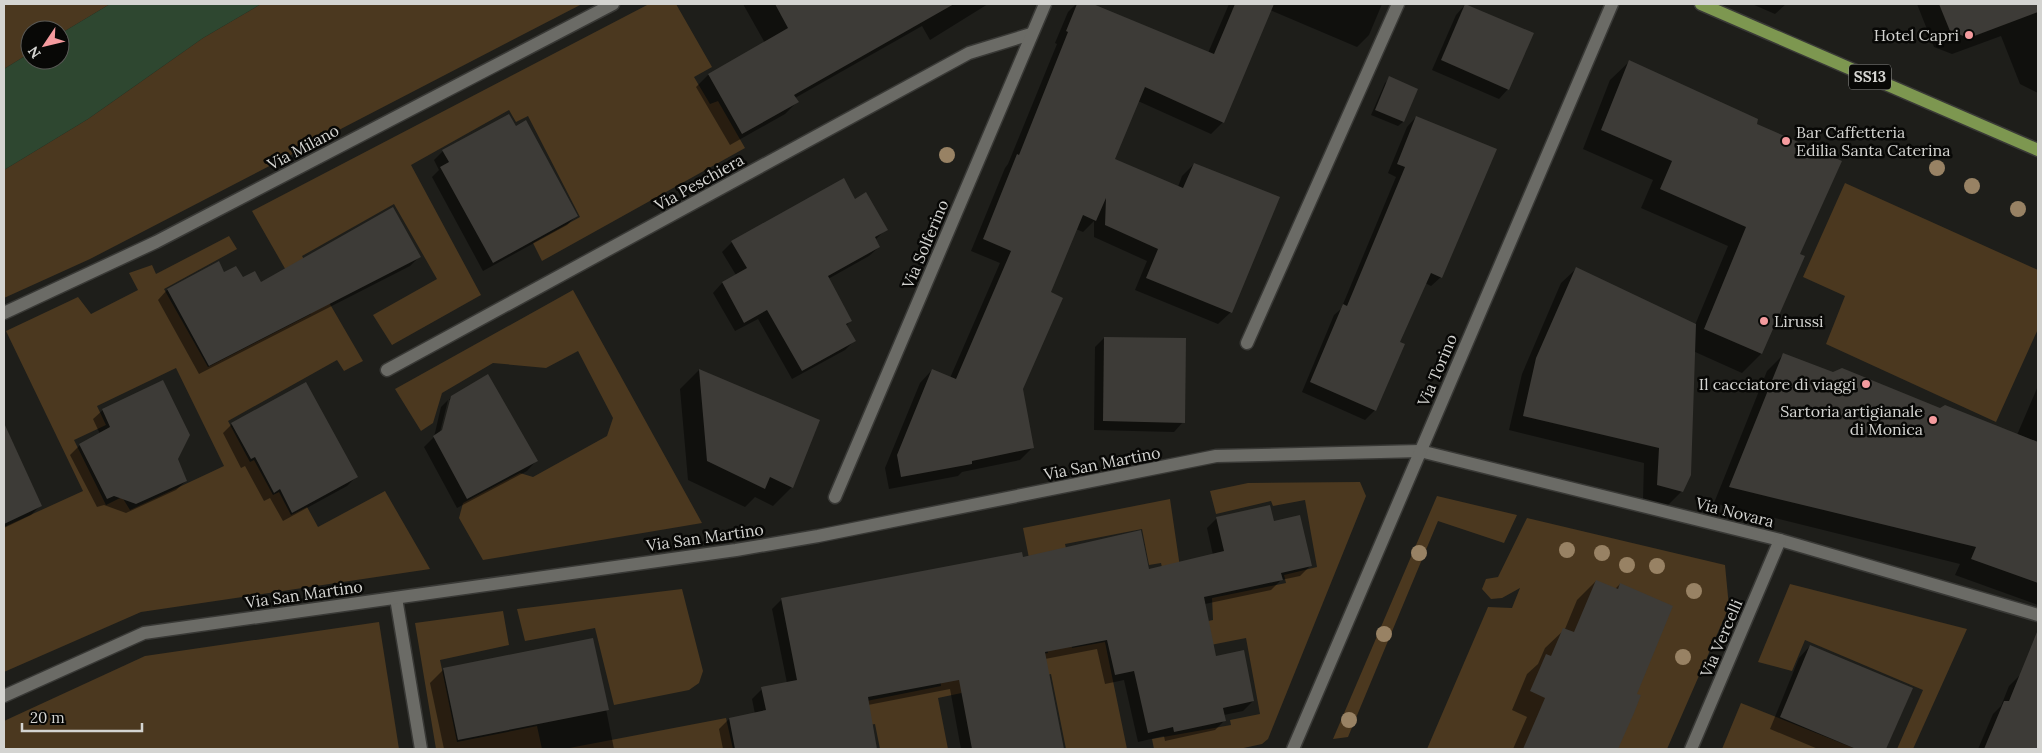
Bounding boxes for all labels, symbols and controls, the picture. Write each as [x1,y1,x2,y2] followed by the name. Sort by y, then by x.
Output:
[20,20,70,70] north arrow
[1874,25,1959,45] place label: Hotel Capri
[1963,29,1975,41] marker: Hotel Capri
[24,43,45,62] text: N
[1849,64,1891,90] road number: SS13
[263,120,342,175] street label: Via Milano
[1796,122,1950,160] place label: Bar Caffetteria Edilia Santa Caterina
[1780,135,1792,147] marker: Bar Caffetteria Edilia Santa Caterina
[650,149,747,215] street label: Via Peschiera
[897,197,953,292] street label: Via Solferino
[1774,311,1824,331] place label: Lirussi
[1758,315,1770,327] marker: Lirussi
[1412,331,1461,410] street label: Via Torino
[1699,374,1856,394] place label: Il cacciatore di viaggi
[1860,378,1872,390] marker: Il cacciatore di viaggi
[1780,401,1923,439] place label: Sartoria artigianale di Monica
[1927,414,1939,426] marker: Sartoria artigianale di Monica
[1041,442,1162,484] street label: Via San Martino
[1693,492,1776,531] street label: Via Novara
[644,519,765,555] street label: Via San Martino
[243,576,364,612] street label: Via San Martino
[1695,596,1746,681] street label: Via Vercelli
[22,700,142,732] scale bar
[30,708,65,727] text: 20 m

